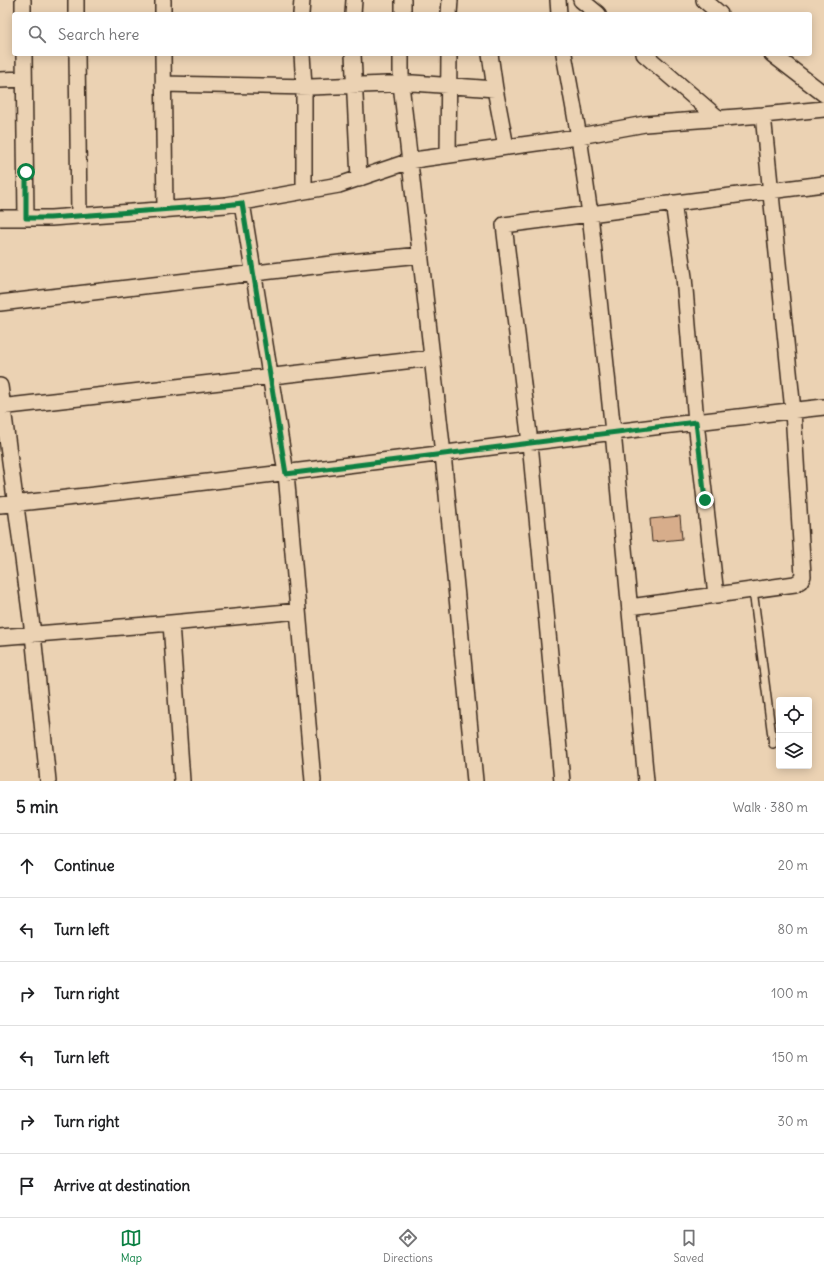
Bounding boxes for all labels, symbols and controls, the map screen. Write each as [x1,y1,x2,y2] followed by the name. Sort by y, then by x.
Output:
[12,12,812,56] search box
[26,23,48,45] icon: search
[58,25,139,44] text: Search here
[17,163,35,181] route start
[696,491,714,509] route end
[776,697,812,769] map controls
[776,697,812,733] button: locate
[776,733,812,769] button: layers
[16,796,58,818] text: 5 min
[733,799,808,816] text: Walk · 380 m
[16,855,38,877] icon: ahead
[54,856,115,875] text: Continue
[778,857,808,874] text: 20 m
[16,919,38,941] icon: left
[54,920,109,939] text: Turn left
[777,921,808,938] text: 80 m
[16,983,38,1005] icon: right
[54,984,119,1003] text: Turn right
[771,985,808,1002] text: 100 m
[16,1047,38,1069] icon: left
[54,1048,109,1067] text: Turn left
[772,1049,808,1066] text: 150 m
[16,1111,38,1133] icon: right
[54,1112,119,1131] text: Turn right
[778,1113,808,1130] text: 30 m
[16,1175,38,1197] icon: arrive
[54,1176,190,1195] text: Arrive at destination
[120,1227,142,1265] tab: Map
[383,1227,433,1265] tab: Directions
[673,1227,704,1265] tab: Saved

